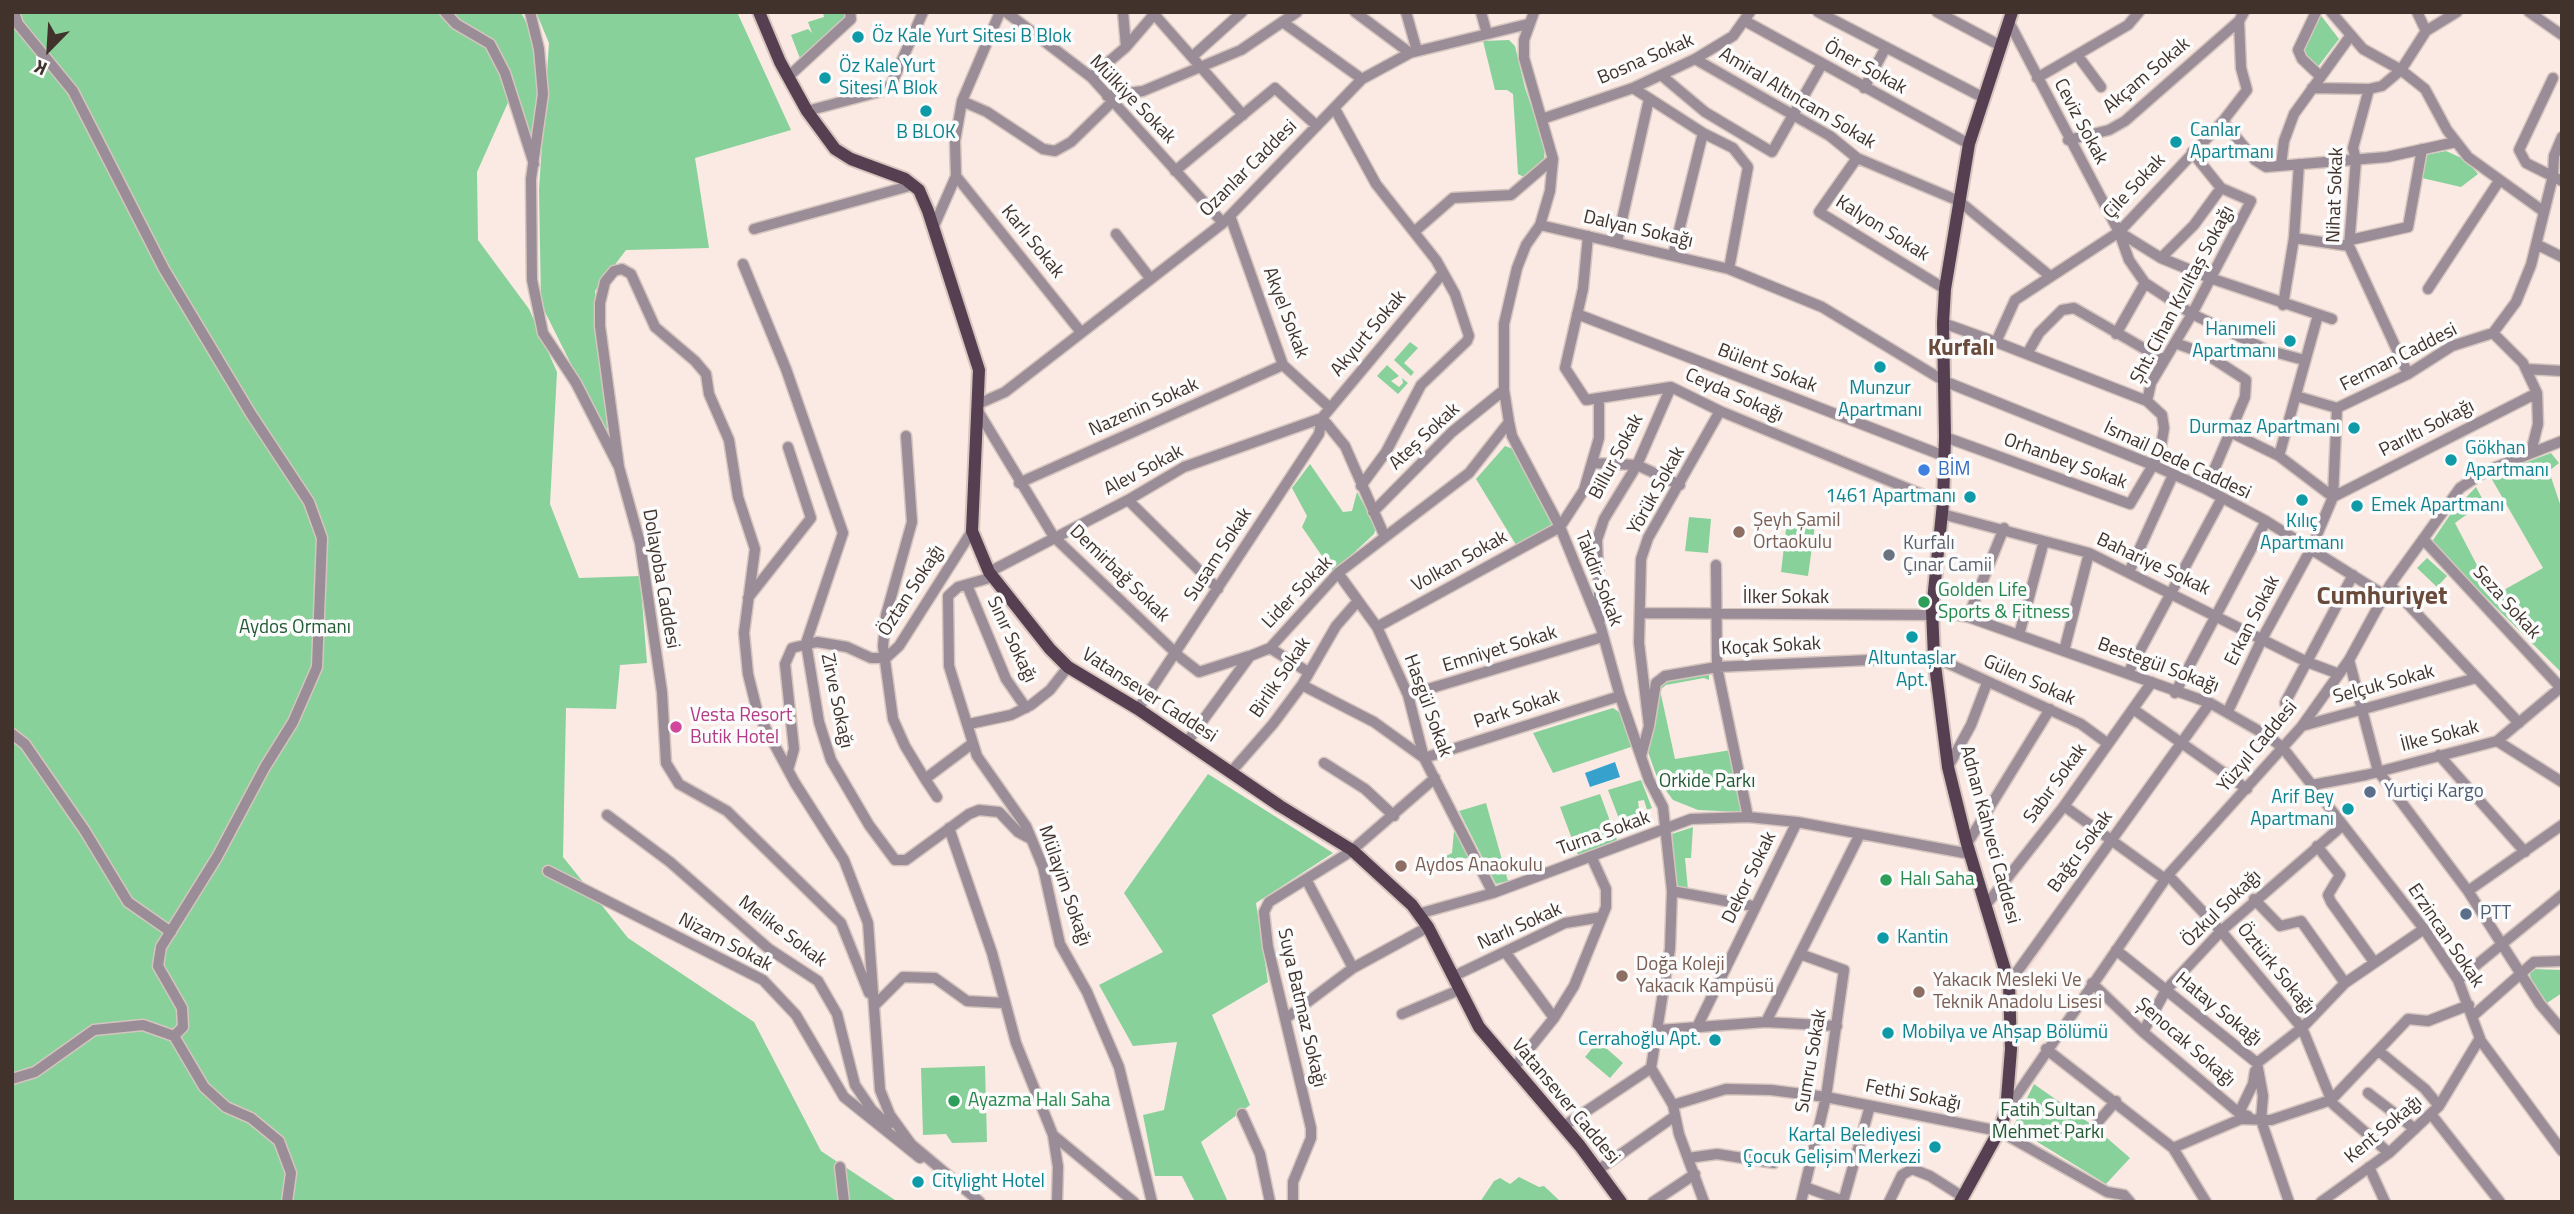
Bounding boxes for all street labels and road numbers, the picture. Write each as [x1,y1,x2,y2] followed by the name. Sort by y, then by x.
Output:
[1594,29,1698,91] street label: Bosna Sokak
[2099,33,2195,119] street label: Akçam Sokak
[1820,36,1910,100] street label: Öner Sokak
[1715,43,1879,155] street label: Amiral Altıncam Sokak
[1084,51,1180,149] street label: Mülkiye Sokak
[2048,75,2112,169] street label: Ceviz Sokak
[1196,116,1302,222] street label: Ozanlar Caddesi
[2323,147,2349,243] street label: Nihat Sokak
[2099,150,2171,224] street label: Çile Sokak
[1831,191,1933,267] street label: Kalyon Sokak
[996,201,1068,283] street label: Karlı Sokak
[2126,202,2240,388] street label: Şht. Cihan Kızıltaş Sokağı
[1581,206,1695,254] street label: Dalyan Sokağı
[1257,264,1313,362] street label: Akyel Sokak
[1326,286,1412,382] street label: Akyurt Sokak
[2337,319,2461,397] street label: Ferman Caddesi
[1714,340,1820,398] street label: Bülent Sokak
[1681,364,1787,428] street label: Ceyda Sokağı
[1086,374,1202,442] street label: Nazenin Sokak
[2376,395,2478,463] street label: Parıltı Sokağı
[1385,399,1465,475] street label: Ateş Sokak
[1585,410,1649,504] street label: Billur Sokak
[2100,417,2254,505] street label: İsmail Dede Caddesi
[2000,429,2130,495] street label: Orhanbey Sokak
[1100,441,1188,501] street label: Alev Sokak
[1624,443,1690,539] street label: Yörük Sokak
[1180,504,1258,606] street label: Susam Sokak
[636,507,684,651] street label: Dolayoba Caddesi
[1064,521,1174,627] street label: Demirbağ Sokak
[1408,526,1512,598] street label: Volkan Sokak
[1570,528,1626,630] street label: Takdir Sokak
[2093,529,2213,601] street label: Bahariye Sokak
[874,541,950,641] street label: Öztan Sokağı
[1258,552,1338,634] street label: Lider Sokak
[2467,562,2545,644] street label: Seza Sokak
[2221,572,2285,670] street label: Erkan Sokak
[1743,587,1829,609] street label: İlker Sokak
[981,593,1041,687] street label: Sınır Sokağı
[1440,622,1560,678] street label: Emniyet Sokak
[1246,633,1316,723] street label: Birlik Sokak
[1721,633,1821,661] street label: Koçak Sokak
[2094,633,2222,699] street label: Bestegül Sokağı
[1077,644,1221,748] street label: Vatansever Caddesi
[815,651,857,751] street label: Zirve Sokağı
[1980,651,2078,711] street label: Gülen Sokak
[1398,652,1456,760] street label: Hasgül Sokak
[2331,661,2437,709] street label: Selçuk Sokak
[1471,685,1563,735] street label: Park Sokak
[2213,697,2303,797] street label: Yüzyıl Caddesi
[2399,716,2481,758] street label: İlke Sokak
[2020,740,2092,828] street label: Sabır Sokak
[1954,743,2024,927] street label: Adnan Kahveci Caddesi
[1555,807,1653,861] street label: Turna Sokak
[2044,807,2118,897] street label: Bağcı Sokak
[1033,823,1095,949] street label: Mülayim Sokağı
[1718,828,1782,928] street label: Dekor Sokak
[2177,865,2267,953] street label: Özkul Sokağı
[2402,880,2488,992] street label: Erzincan Sokak
[733,891,831,973] street label: Melike Sokak
[1474,898,1566,956] street label: Narlı Sokak
[674,909,776,977] street label: Nizam Sokak
[2231,919,2319,1019] street label: Öztürk Sokağı
[1272,926,1330,1090] street label: Suya Batmaz Sokağı
[2170,968,2266,1052] street label: Hatay Sokağı
[2131,994,2239,1092] street label: Şenocak Sokağı
[1792,1007,1832,1115] street label: Sumru Sokak
[1506,1035,1624,1169] street label: Vatansever Caddesi
[1863,1076,1963,1116] street label: Fethi Sokağı
[2341,1091,2427,1169] street label: Kent Sokağı

